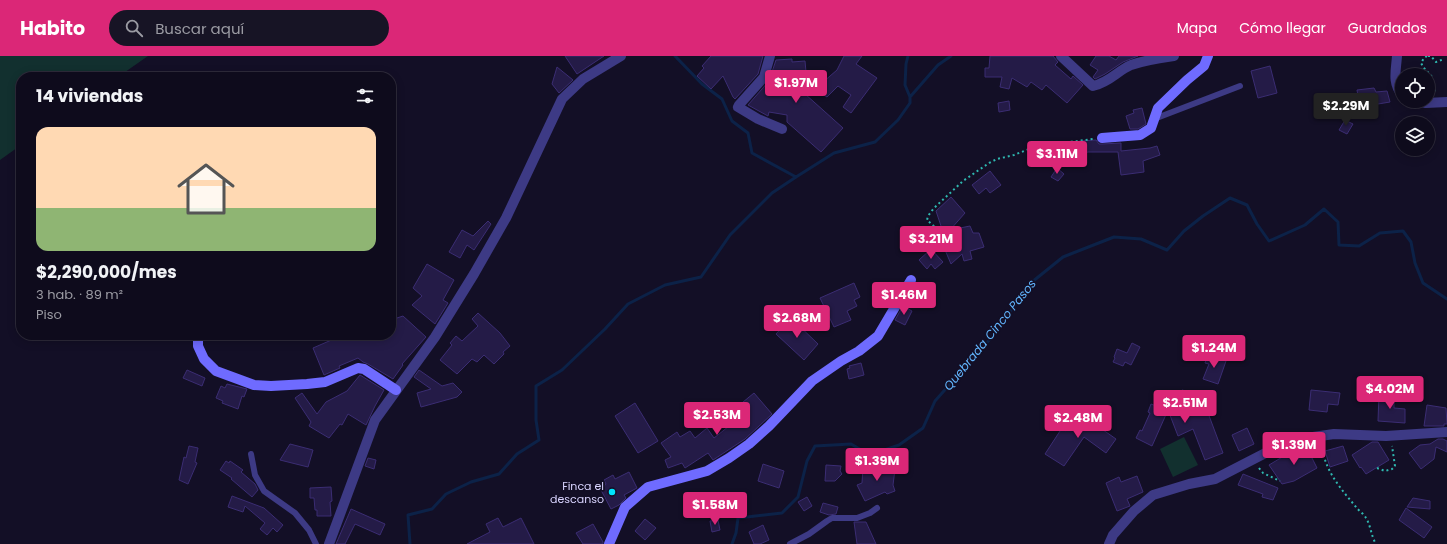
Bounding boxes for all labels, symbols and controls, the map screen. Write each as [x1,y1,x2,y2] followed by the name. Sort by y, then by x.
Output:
[109,10,389,46] search box
[20,15,85,42] text: Habito
[123,17,145,39] icon: search
[155,18,244,39] text: Buscar aquí
[1177,18,1217,38] text: Mapa
[1239,18,1326,38] text: Cómo llegar
[1348,18,1427,38] text: Guardados
[1395,68,1435,156] map controls
[1395,68,1435,108] button: locate
[763,70,829,104] pin: $1.97M
[774,73,818,92] text: $1.97M
[36,84,143,108] text: 14 viviendas
[354,85,376,107] icon: filters
[1313,93,1379,127] pin: $2.29M
[1323,96,1370,115] text: $2.29M
[1395,116,1435,156] button: layers
[1024,141,1090,175] pin: $3.11M
[1036,144,1078,163] text: $3.11M
[170,153,242,225] icon: home
[898,226,964,260] pin: $3.21M
[909,229,953,248] text: $3.21M
[36,260,177,284] text: $2,290,000/mes
[939,275,1040,394] water label: Quebrada Cinco Pasos
[871,282,937,316] pin: $1.46M
[36,285,123,304] text: 3 hab. · 89 m²
[881,285,927,304] text: $1.46M
[36,305,62,324] text: Piso
[764,305,830,339] pin: $2.68M
[773,308,821,327] text: $2.68M
[1181,335,1247,369] pin: $1.24M
[1191,338,1237,357] text: $1.24M
[1357,376,1423,410] pin: $4.02M
[1366,379,1414,398] text: $4.02M
[1152,390,1218,424] pin: $2.51M
[1163,393,1207,412] text: $2.51M
[684,402,750,436] pin: $2.53M
[693,405,741,424] text: $2.53M
[1045,405,1111,439] pin: $2.48M
[1054,408,1102,427] text: $2.48M
[1261,432,1327,466] pin: $1.39M
[1272,435,1316,454] text: $1.39M
[844,448,910,482] pin: $1.39M
[855,451,899,470] text: $1.39M
[550,478,604,507] place label: Finca el descanso
[607,487,617,497] marker: Finca el descanso
[682,492,748,526] pin: $1.58M
[692,495,738,514] text: $1.58M

